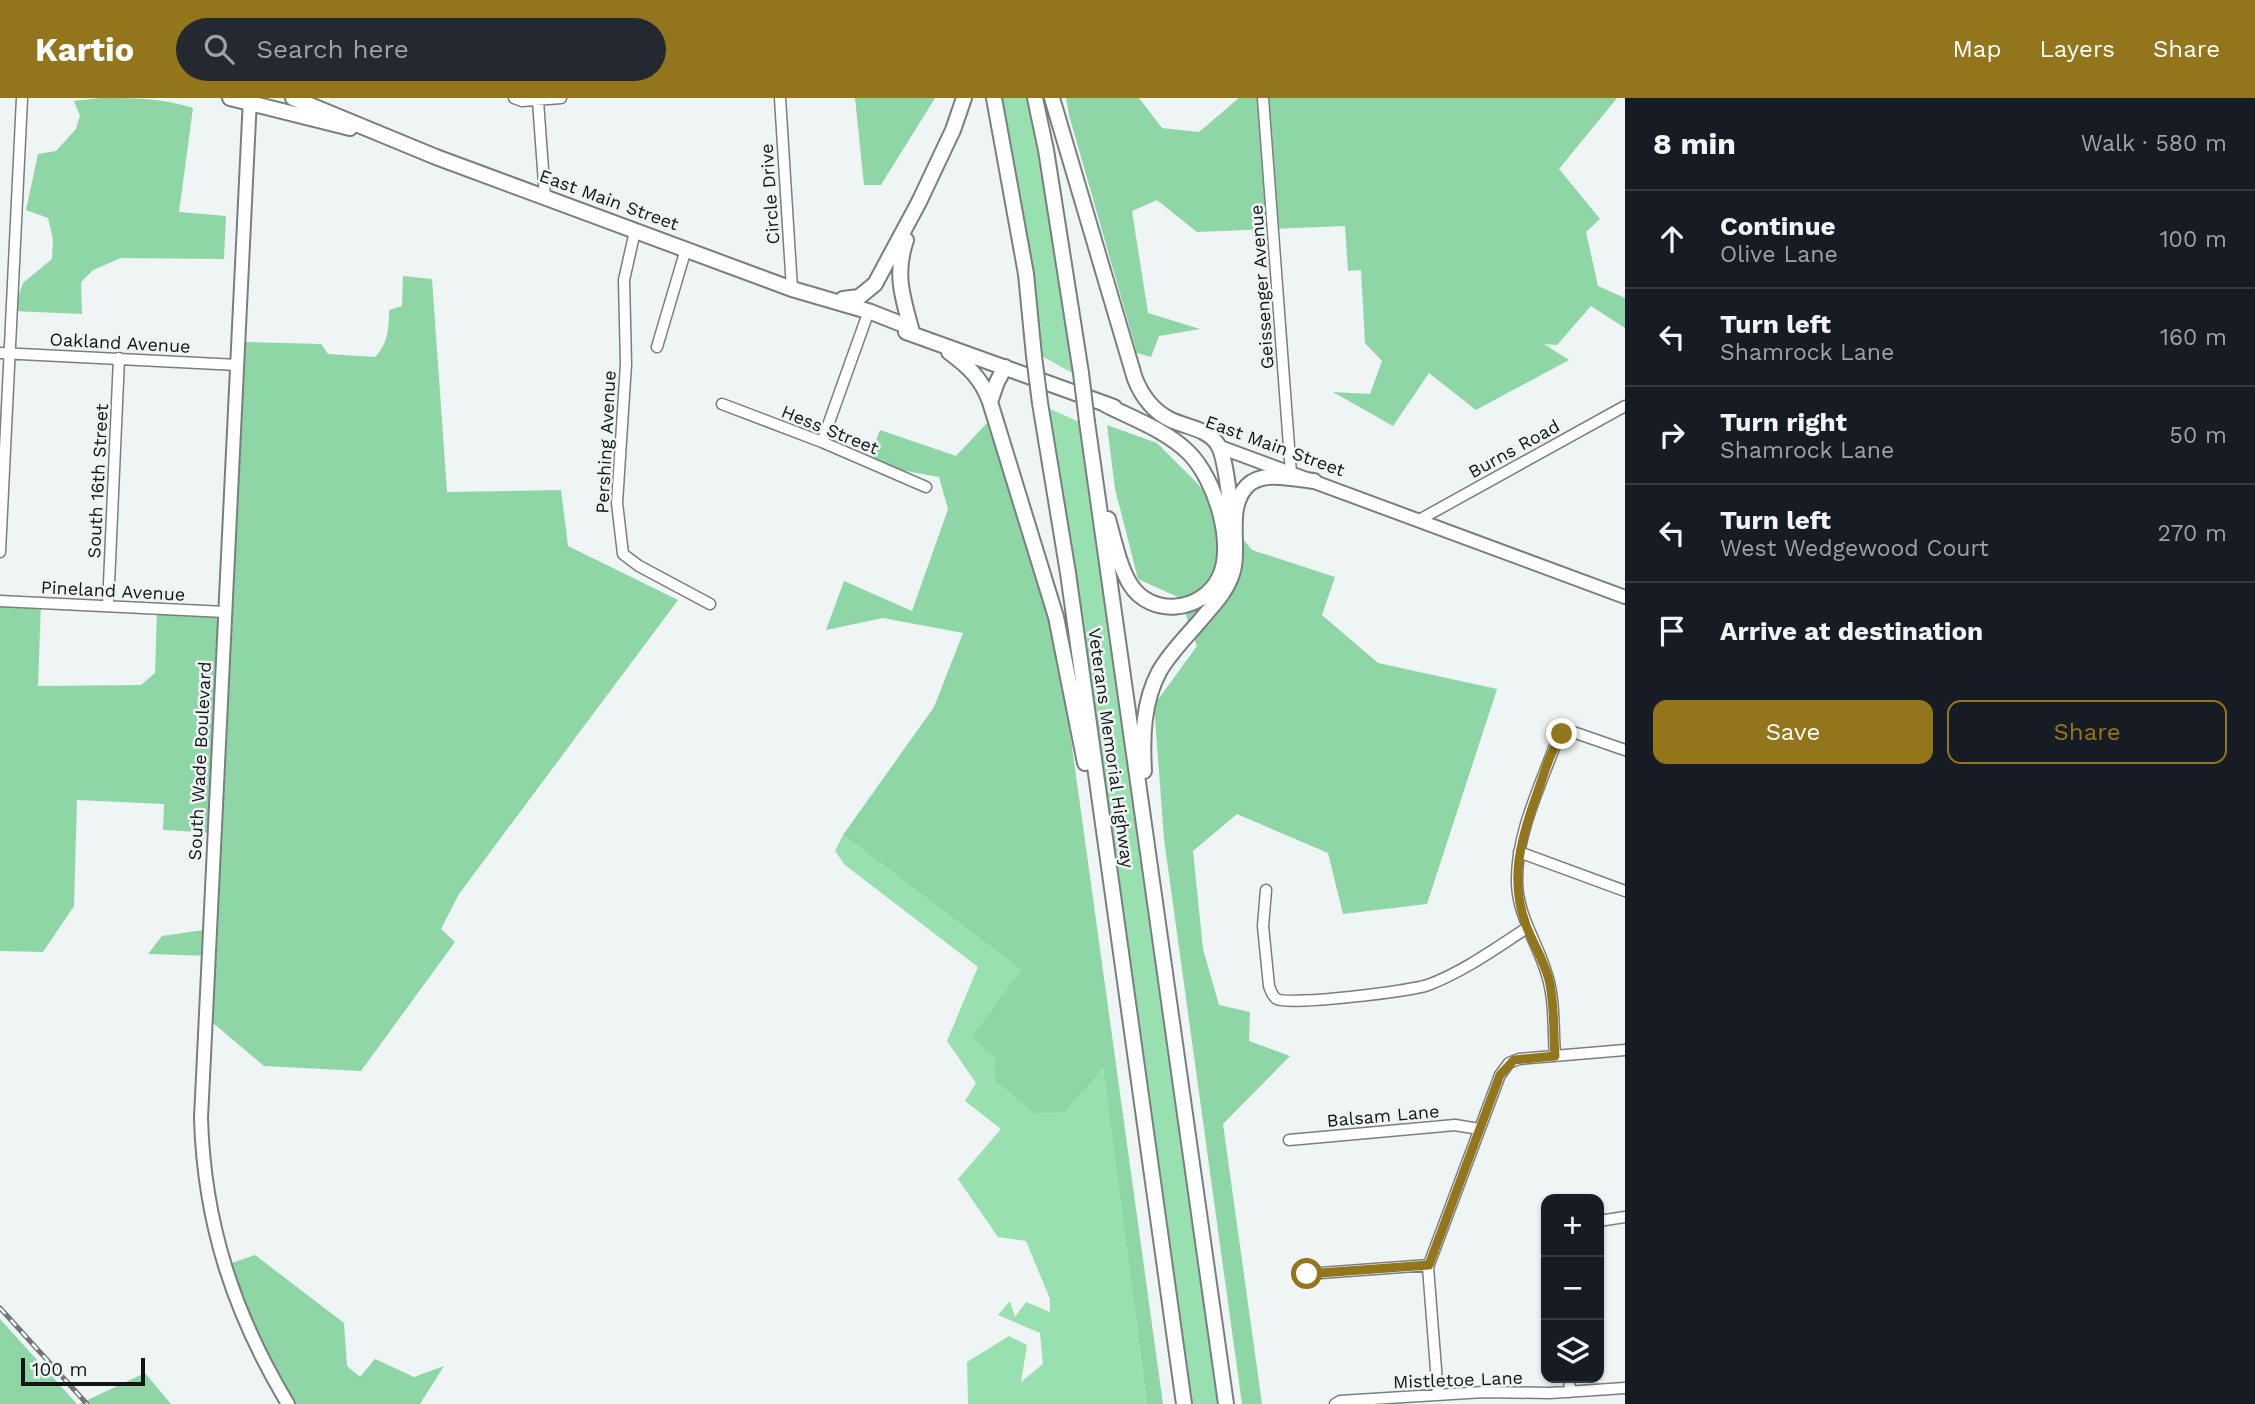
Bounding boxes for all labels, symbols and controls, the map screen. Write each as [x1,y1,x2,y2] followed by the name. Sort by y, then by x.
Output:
[176,18,666,81] search box
[35,30,134,69] text: Kartio
[200,30,238,68] icon: search
[256,34,409,64] text: Search here
[1953,35,2001,63] text: Map
[2039,35,2115,63] text: Layers
[2153,35,2220,63] text: Share
[1653,126,1736,161] text: 8 min
[2081,130,2227,157] text: Walk · 580 m
[756,143,784,245] street label: Circle Drive
[537,165,682,235] street label: East Main Street
[1245,204,1278,370] street label: Geissenger Avenue
[1720,211,1836,241] text: Continue
[1653,220,1691,258] icon: ahead
[2160,226,2227,253] text: 100 m
[1720,241,1838,268] text: Olive Lane
[1720,309,1831,339] text: Turn left
[1653,318,1691,356] icon: left
[2160,324,2227,351] text: 160 m
[49,328,191,357] street label: Oakland Avenue
[1720,339,1894,366] text: Shamrock Lane
[591,370,620,514] street label: Pershing Avenue
[779,401,882,459] street label: Hess Street
[83,403,112,559] street label: South 16th Street
[1720,407,1847,437] text: Turn right
[1203,411,1348,481] street label: East Main Street
[1465,415,1563,482] street label: Burns Road
[1653,416,1691,454] icon: right
[2170,422,2227,449] text: 50 m
[1720,437,1894,464] text: Shamrock Lane
[1720,505,1831,535] text: Turn left
[1653,514,1691,552] icon: left
[2158,520,2227,547] text: 270 m
[1720,535,1989,562] text: West Wedgewood Court
[40,576,186,605] street label: Pineland Avenue
[1653,612,1691,650] icon: arrive
[1720,616,1983,646] text: Arrive at destination
[1084,627,1139,870] street label: Veterans Memorial Highway
[184,661,215,861] street label: South Wade Boulevard
[1653,700,1933,764] button: Save
[1947,700,2227,764] button: Share
[1546,718,1577,749] route end
[1326,1100,1440,1131] street label: Balsam Lane
[1541,1194,1604,1383] map controls
[1541,1194,1604,1257] button: +
[1541,1257,1604,1320] button: −
[1291,1258,1322,1289] route start
[1541,1320,1604,1383] button: layers
[21,1355,145,1387] scale bar
[32,1358,88,1381] text: 100 m
[1393,1367,1523,1392] street label: Mistletoe Lane

